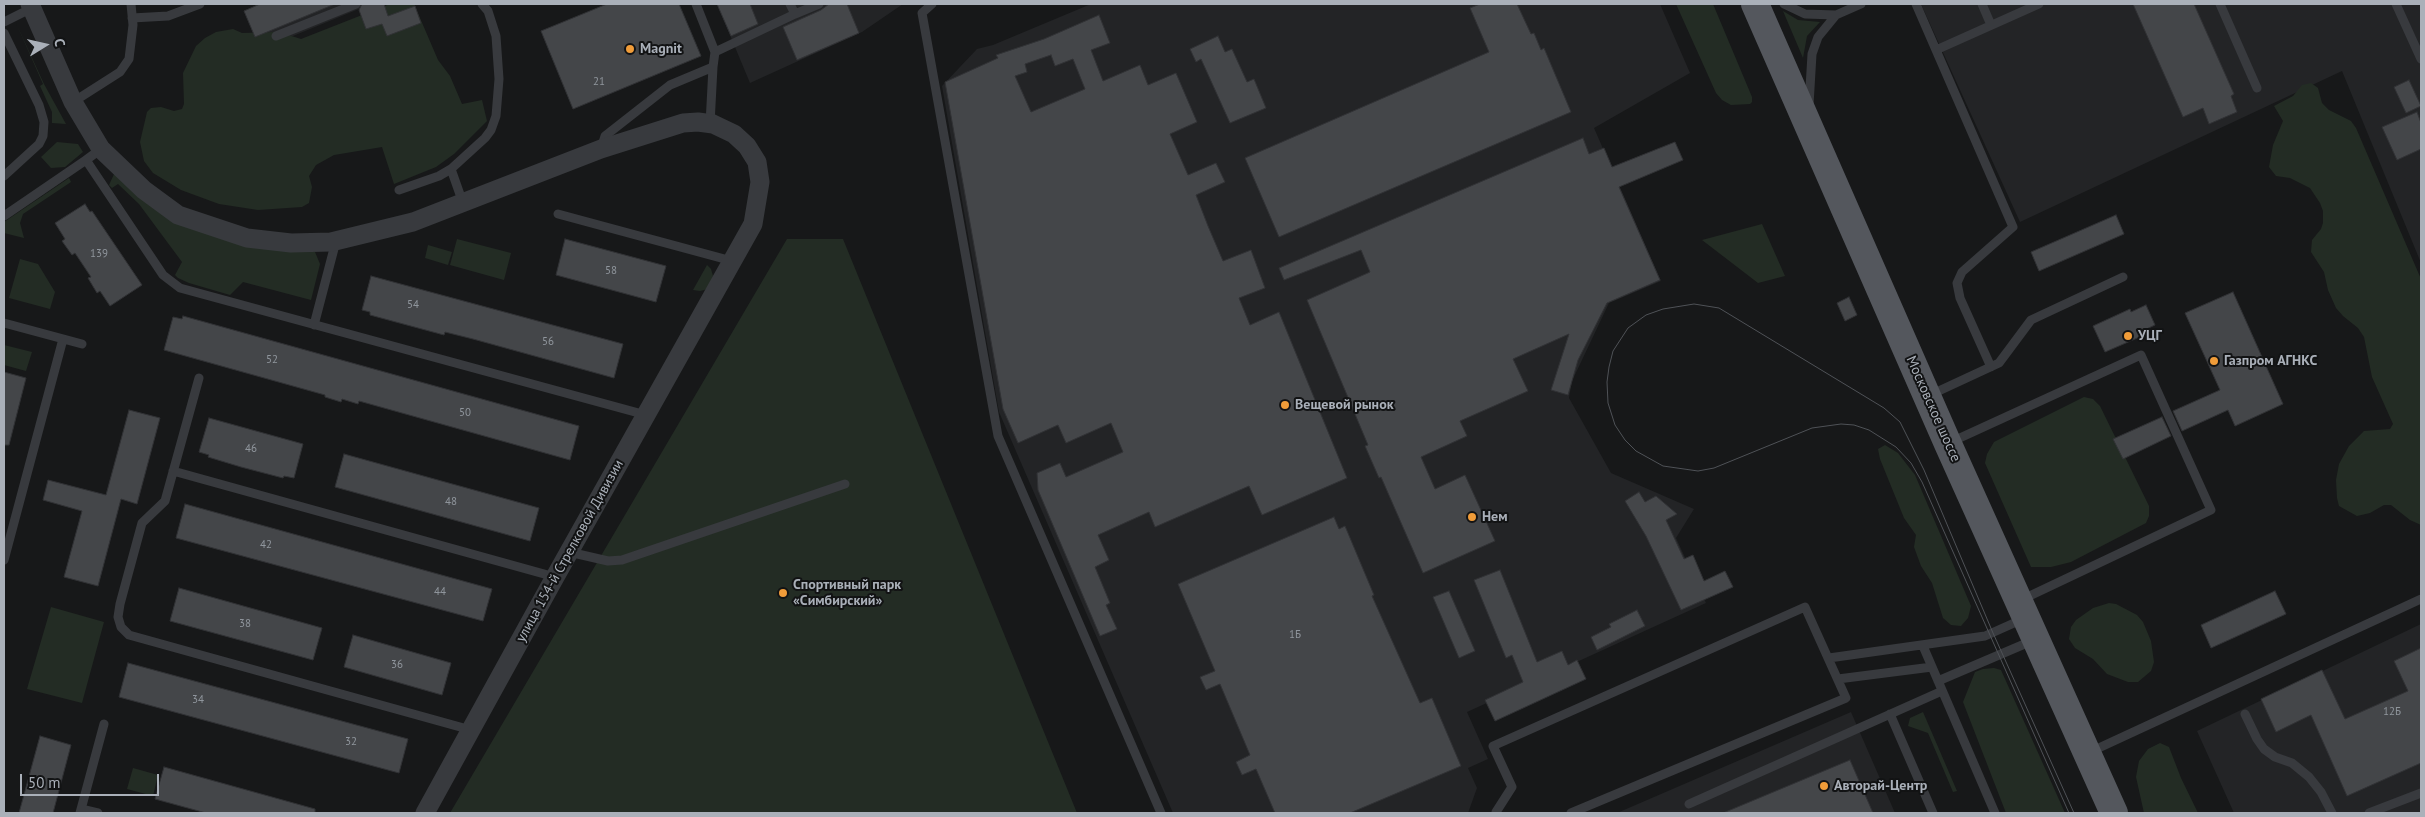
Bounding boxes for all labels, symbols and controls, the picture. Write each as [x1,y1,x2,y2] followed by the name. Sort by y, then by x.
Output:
[20,20,70,70] north arrow
[50,37,69,48] text: С
[640,41,682,57] place label: Magnit
[624,43,636,55] marker: Magnit
[593,75,605,89] house number: 21
[90,247,108,261] house number: 139
[605,264,617,278] house number: 58
[407,298,419,312] house number: 54
[2138,328,2162,344] place label: УЦГ
[2122,330,2134,342] marker: УЦГ
[542,335,554,349] house number: 56
[266,353,278,367] house number: 52
[1902,353,1964,465] street label: Московское шоссе
[2224,353,2317,369] place label: Газпром АГНКС
[2208,355,2220,367] marker: Газпром АГНКС
[1295,397,1394,413] place label: Вещевой рынок
[1279,399,1291,411] marker: Вещевой рынок
[459,406,471,420] house number: 50
[245,442,257,456] house number: 46
[513,457,627,645] street label: улица 154-й Стрелковой Дивизии
[445,495,457,509] house number: 48
[1482,509,1508,525] place label: Нем
[1466,511,1478,523] marker: Нем
[260,538,272,552] house number: 42
[793,577,901,610] place label: Спортивный парк «Симбирский»
[434,585,446,599] house number: 44
[777,587,789,599] marker: Спортивный парк «Симбирский»
[239,617,251,631] house number: 38
[1289,628,1301,642] house number: 1Б
[391,658,403,672] house number: 36
[192,693,204,707] house number: 34
[2383,705,2401,719] house number: 12Б
[345,735,357,749] house number: 32
[22,764,161,796] scale bar
[28,773,61,792] text: 50 m
[1834,778,1927,794] place label: Авторай-Центр
[1818,780,1830,792] marker: Авторай-Центр

